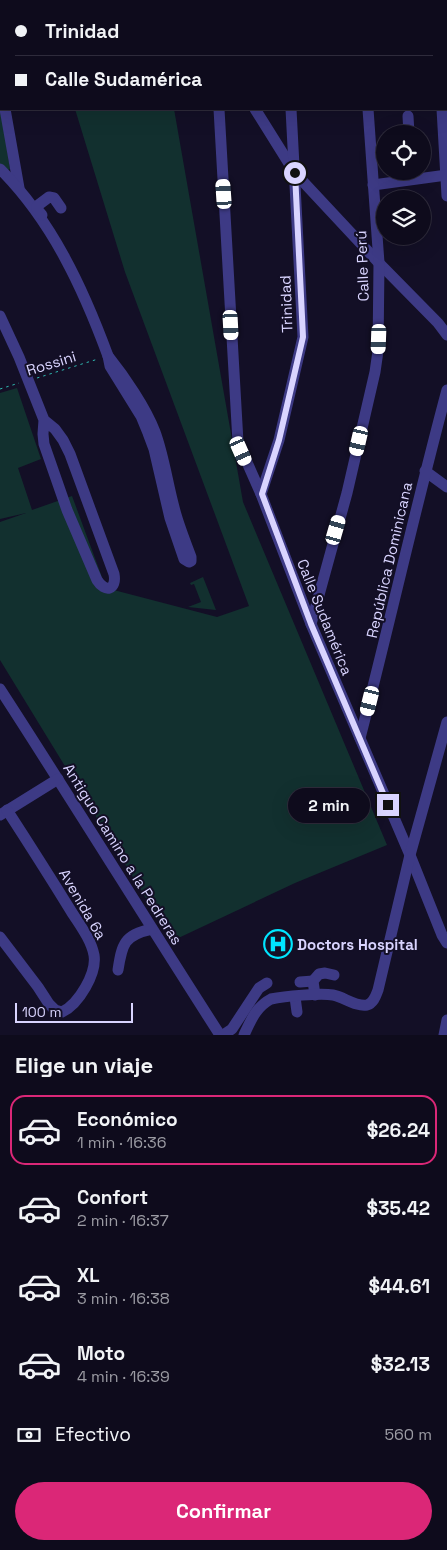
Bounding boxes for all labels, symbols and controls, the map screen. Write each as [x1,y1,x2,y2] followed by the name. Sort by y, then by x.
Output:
[45,19,119,44] text: Trinidad
[45,67,202,92] text: Calle Sudamérica
[376,125,431,245] map controls
[376,125,431,180] button: locate
[284,162,306,184] route start
[215,179,232,209] car
[376,190,431,245] button: layers
[351,230,373,302] street label: Calle Perú
[276,275,296,333] street label: Trinidad
[222,310,239,340] car
[370,324,387,354] car
[24,346,78,380] street label: Rossini
[348,425,369,457] car
[228,434,253,468] car
[362,480,416,640] street label: República Dominicana
[324,514,347,546] car
[293,556,357,678] street label: Calle Sudamérica
[359,685,380,717] car
[59,760,187,948] street label: Antiguo Camino a la Pedreras
[288,788,370,822] callout: 2 min
[377,794,399,816] route end
[308,795,350,816] text: 2 min
[55,865,111,943] street label: Avenida 6a
[263,929,293,959] hospital icon: Doctors Hospital
[297,935,418,954] place label: Doctors Hospital
[15,1000,132,1023] scale bar
[22,1003,61,1021] text: 100 m
[15,1051,153,1079] text: Elige un viaje
[77,1107,178,1132] text: Económico
[17,1108,62,1153] icon: car
[367,1118,430,1143] text: $26.24
[77,1132,167,1153] text: 1 min · 16:36
[77,1185,148,1210] text: Confort
[17,1186,62,1231] icon: car
[367,1196,430,1221] text: $35.42
[77,1210,169,1231] text: 2 min · 16:37
[77,1263,100,1288] text: XL
[17,1264,62,1309] icon: car
[369,1274,430,1299] text: $44.61
[77,1288,170,1309] text: 3 min · 16:38
[77,1341,125,1366] text: Moto
[17,1342,62,1387] icon: car
[371,1352,430,1377] text: $32.13
[77,1366,170,1387] text: 4 min · 16:39
[15,1421,43,1449] icon: cash
[55,1422,131,1447] text: Efectivo
[384,1424,432,1445] text: 560 m
[15,1482,432,1540] button: Confirmar

